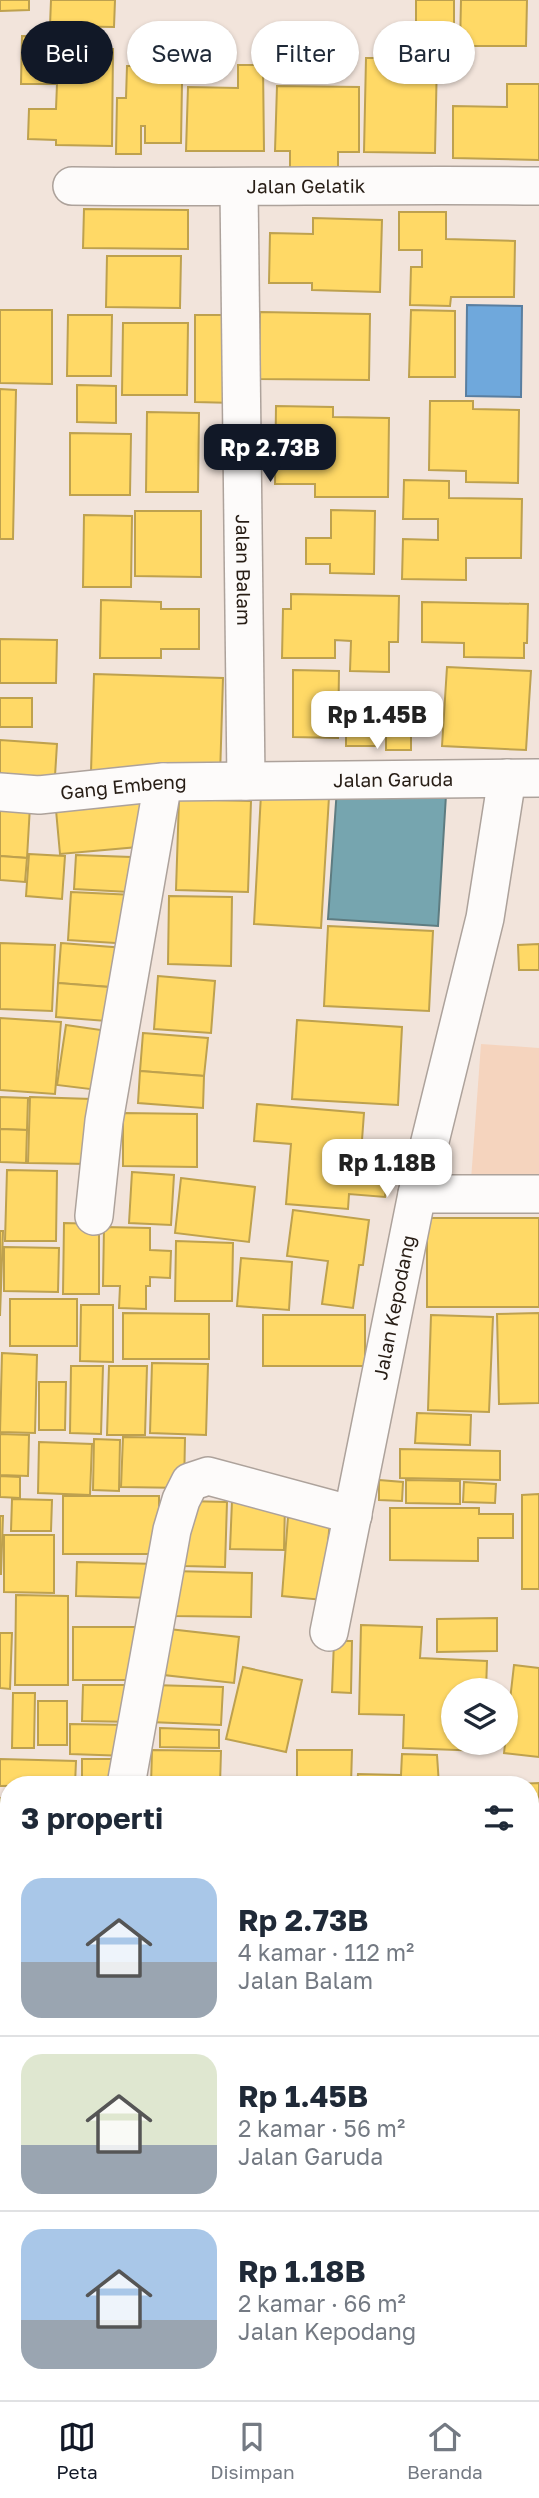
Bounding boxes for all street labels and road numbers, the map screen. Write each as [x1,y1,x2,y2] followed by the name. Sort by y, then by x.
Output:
[246,174,366,197] street label: Jalan Gelatik
[232,514,256,626] street label: Jalan Balam
[333,767,453,791] street label: Jalan Garuda
[59,770,187,804] street label: Gang Embeng
[368,1233,419,1382] street label: Jalan Kepodang

